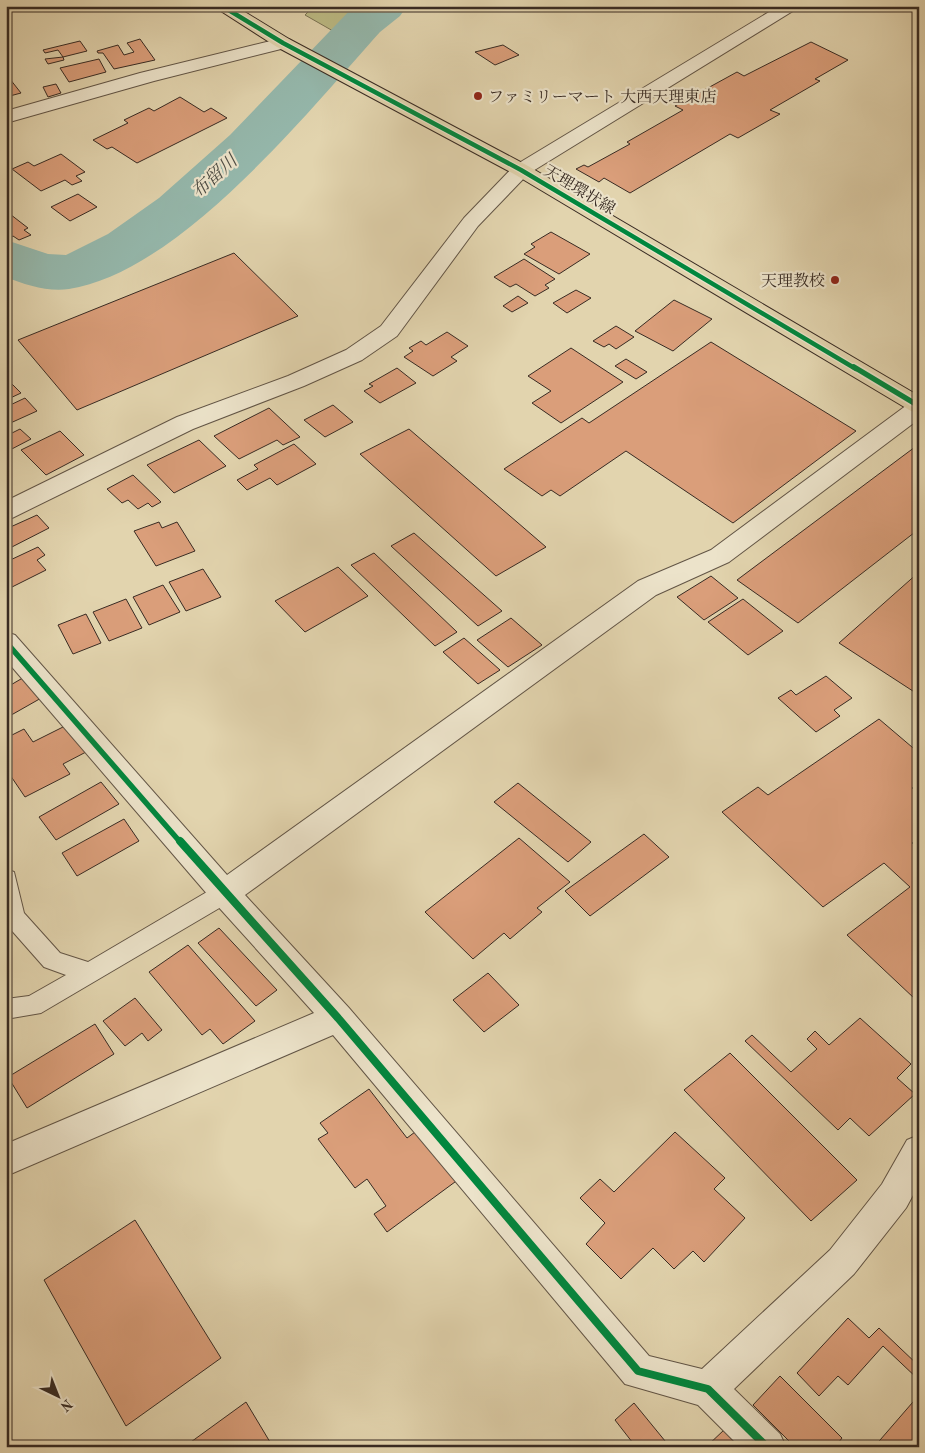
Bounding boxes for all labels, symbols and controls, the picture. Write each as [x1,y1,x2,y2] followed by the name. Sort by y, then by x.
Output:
[488,88,716,106] place label: ファミリーマート 大西天理東店
[472,90,484,102] marker: ファミリーマート 大西天理東店
[187,149,242,201] water label: 布留川
[541,162,618,218] street label: 天理環状線
[761,272,825,290] place label: 天理教校
[829,274,841,286] marker: 天理教校
[32,1370,82,1420] north arrow
[57,1396,75,1414] text: N

